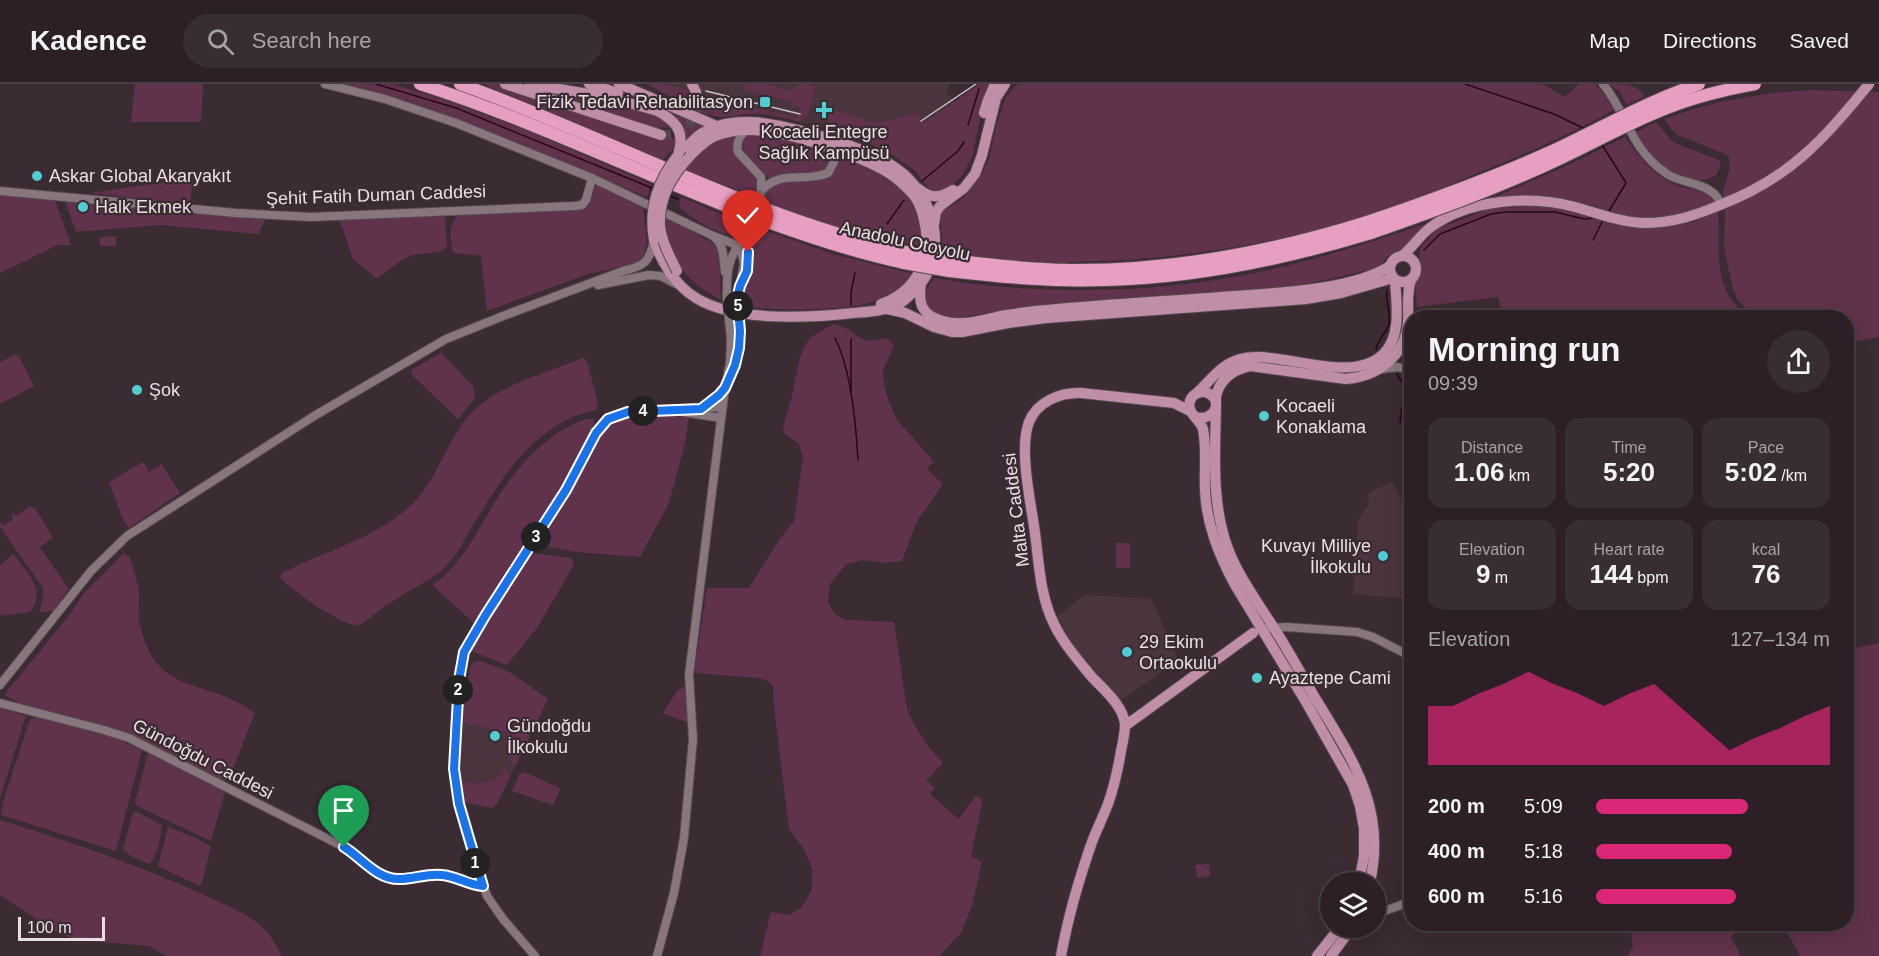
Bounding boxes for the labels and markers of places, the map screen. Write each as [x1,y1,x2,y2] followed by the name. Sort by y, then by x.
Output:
[536,92,753,112] place label: Fizik Tedavi Rehabilitasyon
[758,95,772,109] marker: Fizik Tedavi Rehabilitasyon
[815,101,833,119] marker: Kocaeli Entegre Sağlık Kampüsü
[758,122,890,163] place label: Kocaeli Entegre Sağlık Kampüsü
[49,166,231,186] place label: Askar Global Akaryakıt
[30,169,44,183] marker: Askar Global Akaryakıt
[722,190,773,252] pin
[95,197,192,217] place label: Halk Ekmek
[76,200,90,214] marker: Halk Ekmek
[723,291,753,321] pin: 5
[149,380,181,400] place label: Şok
[130,383,144,397] marker: Şok
[628,396,658,426] pin: 4
[1276,396,1367,437] place label: Kocaeli Konaklama
[1257,409,1271,423] marker: Kocaeli Konaklama
[521,522,551,552] pin: 3
[1261,536,1371,577] place label: Kuvayı Milliye İlkokulu
[1376,549,1390,563] marker: Kuvayı Milliye İlkokulu
[1139,632,1217,673] place label: 29 Ekim Ortaokulu
[1120,645,1134,659] marker: 29 Ekim Ortaokulu
[1269,668,1391,688] place label: Ayaztepe Cami
[1250,671,1264,685] marker: Ayaztepe Cami
[443,675,473,705] pin: 2
[507,716,591,757] place label: Gündoğdu İlkokulu
[488,729,502,743] marker: Gündoğdu İlkokulu
[318,785,369,847] pin
[460,848,490,878] pin: 1

